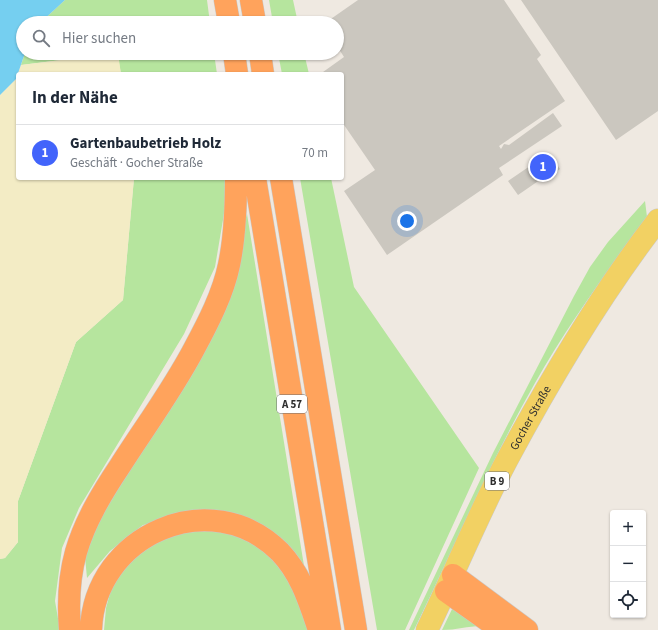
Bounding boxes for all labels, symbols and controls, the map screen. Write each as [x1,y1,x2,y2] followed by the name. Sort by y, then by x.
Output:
[16,16,344,60] search box
[30,27,52,49] icon: search
[62,28,136,49] text: Hier suchen
[32,86,118,110] text: In der Nähe
[70,133,221,154] text: Gartenbaubetrieb Holz
[42,144,48,162] text: 1
[302,144,328,162] text: 70 m
[530,152,556,182] pin: 1
[70,154,203,172] text: Geschäft · Gocher Straße
[397,211,417,231] your location
[506,383,556,453] street label: Gocher Straße
[277,395,307,413] road number: A 57
[485,472,509,490] road number: B 9
[610,510,646,618] map controls
[610,510,646,546] button: +
[610,546,646,582] button: −
[610,582,646,618] button: locate

